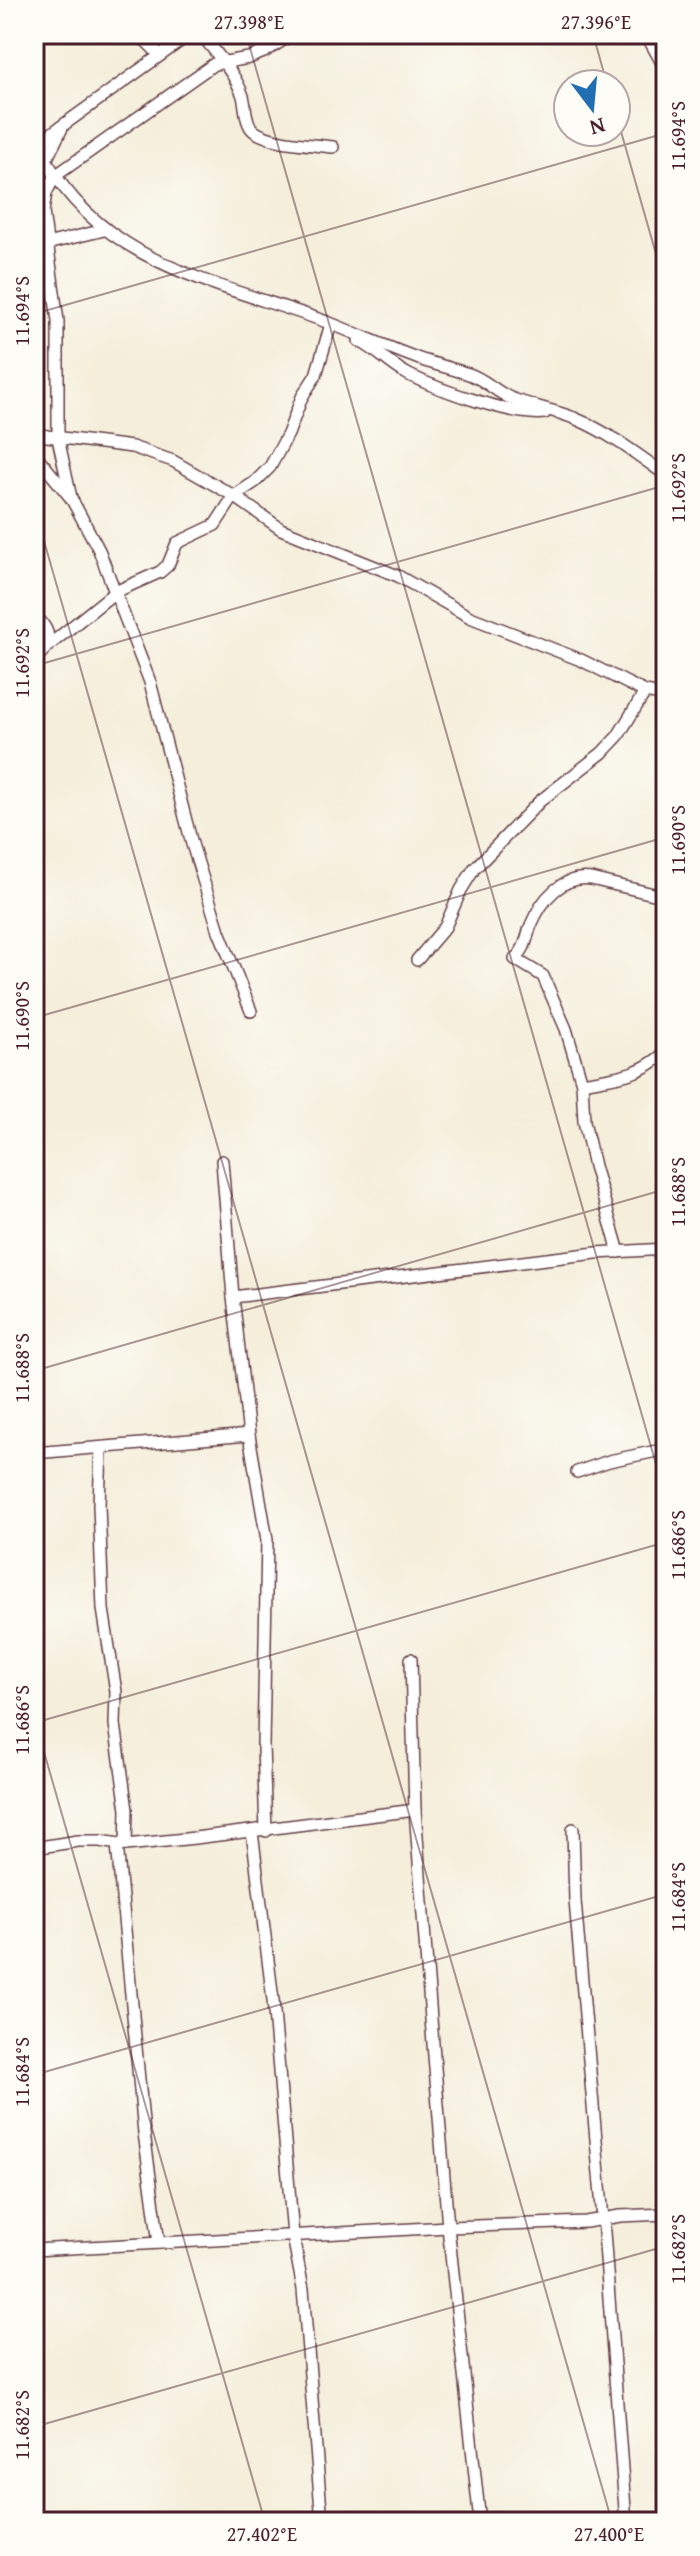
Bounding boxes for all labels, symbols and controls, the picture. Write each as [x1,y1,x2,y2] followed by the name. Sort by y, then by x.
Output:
[214,7,284,36] text: 27.398°E
[561,7,631,36] text: 27.396°E
[552,68,632,148] north arrow
[663,101,692,171] text: 11.694°S
[586,110,609,145] text: N
[7,276,36,346] text: 11.694°S
[663,453,692,523] text: 11.692°S
[7,628,36,698] text: 11.692°S
[663,805,692,875] text: 11.690°S
[7,981,36,1051] text: 11.690°S
[663,1157,692,1227] text: 11.688°S
[7,1333,36,1403] text: 11.688°S
[663,1510,692,1580] text: 11.686°S
[7,1685,36,1755] text: 11.686°S
[663,1862,692,1932] text: 11.684°S
[7,2037,36,2107] text: 11.684°S
[663,2214,692,2284] text: 11.682°S
[7,2390,36,2460] text: 11.682°S
[227,2519,297,2548] text: 27.402°E
[574,2519,644,2548] text: 27.400°E

